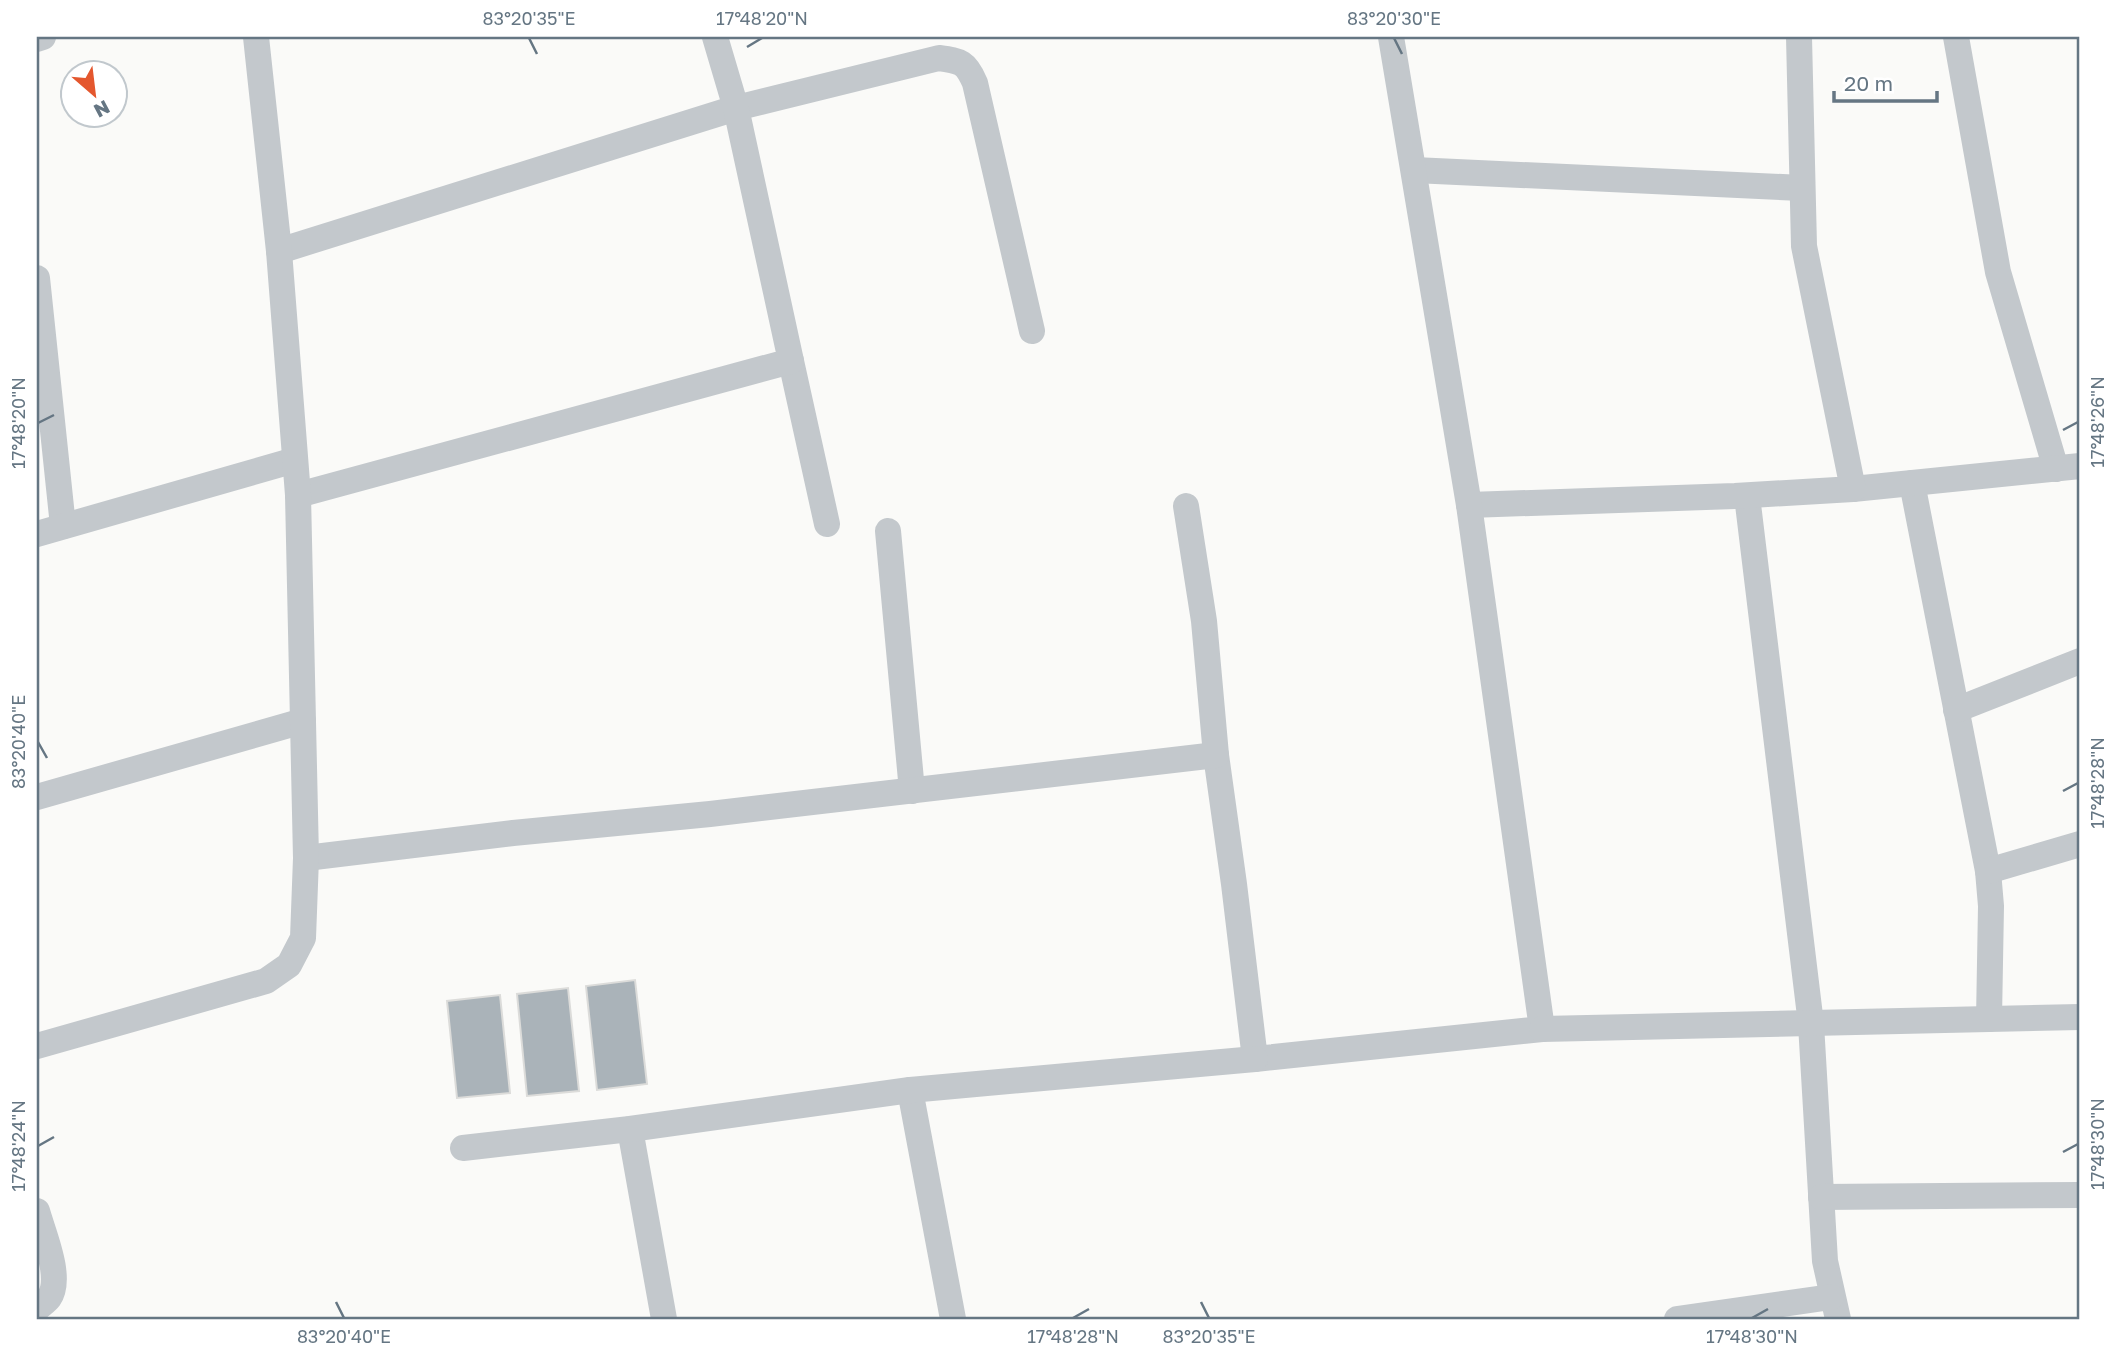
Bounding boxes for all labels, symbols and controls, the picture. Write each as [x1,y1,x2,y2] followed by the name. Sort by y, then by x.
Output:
[482,7,576,29] text: 83°20'35"E
[716,7,808,29] text: 17°48'20"N
[1347,7,1441,29] text: 83°20'30"E
[60,60,130,130] north arrow
[1834,60,1937,104] scale bar
[1844,70,1893,96] text: 20 m
[90,96,114,123] text: N
[2086,376,2108,468] text: 17°48'26"N
[7,377,29,469] text: 17°48'20"N
[7,695,29,789] text: 83°20'40"E
[2086,737,2108,829] text: 17°48'28"N
[2086,1098,2108,1190] text: 17°48'30"N
[7,1100,29,1192] text: 17°48'24"N
[297,1325,391,1347] text: 83°20'40"E
[1027,1325,1119,1347] text: 17°48'28"N
[1162,1325,1256,1347] text: 83°20'35"E
[1706,1325,1798,1347] text: 17°48'30"N

